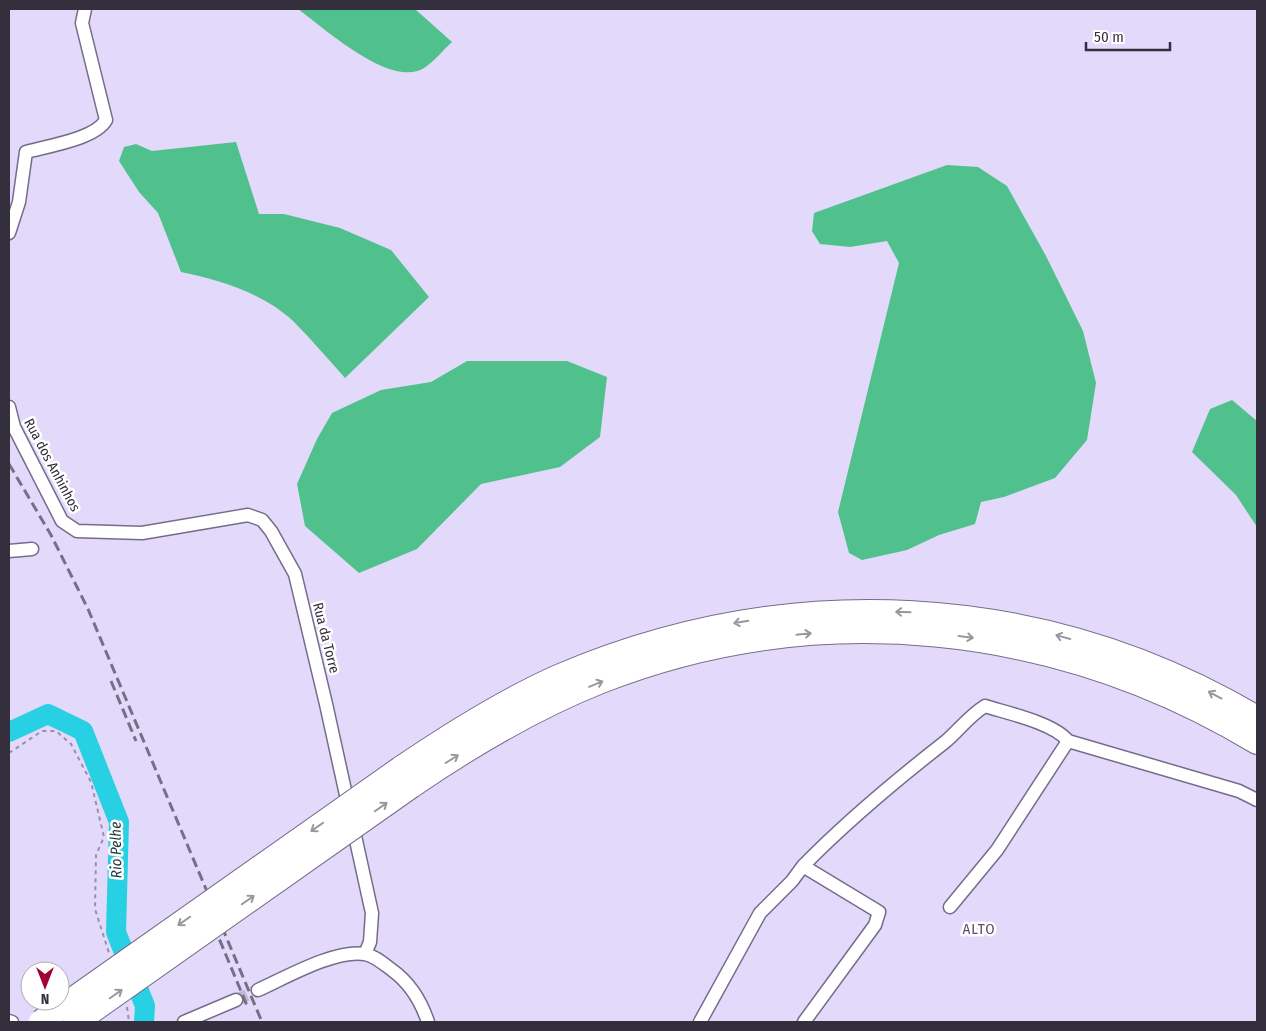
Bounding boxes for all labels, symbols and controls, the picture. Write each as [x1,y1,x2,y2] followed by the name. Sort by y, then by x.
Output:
[1086,20,1170,52] scale bar
[1094,28,1124,46] text: 50 m
[20,416,84,514] street label: Rua dos Anhinhos
[309,601,343,675] street label: Rua da Torre
[895,607,912,617] one-way arrow
[734,618,750,628] one-way arrow
[796,629,812,639] one-way arrow
[1056,631,1072,641] one-way arrow
[958,633,974,643] one-way arrow
[588,678,603,688] one-way arrow
[1208,689,1222,699] one-way arrow
[445,754,459,764] one-way arrow
[374,802,388,812] one-way arrow
[107,822,125,878] water label: Rio Pelhe
[310,822,324,832] one-way arrow
[241,895,255,905] one-way arrow
[177,916,191,926] one-way arrow
[962,920,996,938] district label: ALTO
[20,961,70,1011] north arrow
[108,989,122,999] one-way arrow
[41,990,49,1007] text: N

